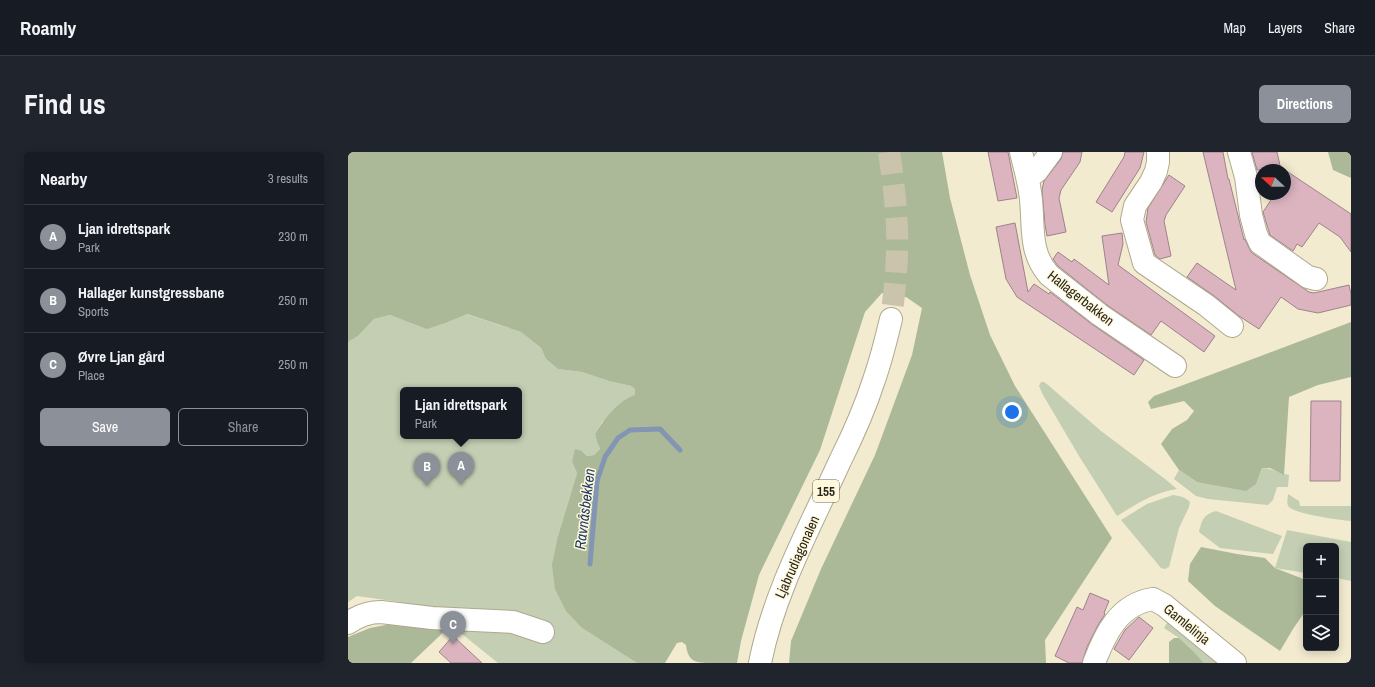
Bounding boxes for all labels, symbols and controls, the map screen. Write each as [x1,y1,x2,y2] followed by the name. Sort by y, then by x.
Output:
[20,15,76,41] text: Roamly
[1224,19,1246,37] text: Map
[1268,19,1302,37] text: Layers
[1324,19,1355,37] text: Share
[24,85,106,123] text: Find us
[1259,85,1351,123] button: Directions
[1255,164,1291,200] north arrow
[40,167,87,190] text: Nearby
[268,170,308,187] text: 3 results
[78,218,170,239] text: Ljan idrettspark
[49,228,57,245] text: A
[278,228,308,245] text: 230 m
[78,239,100,256] text: Park
[1044,266,1118,330] street label: Hallagerbakken
[78,282,224,303] text: Hallager kunstgressbane
[49,292,57,309] text: B
[278,292,308,309] text: 250 m
[78,303,109,320] text: Sports
[78,346,165,367] text: Øvre Ljan gård
[49,356,57,373] text: C
[278,356,308,373] text: 250 m
[78,367,105,384] text: Place
[400,387,522,439] popup
[415,394,507,415] text: Ljan idrettspark
[1002,402,1022,422] your location
[40,408,170,446] button: Save
[178,408,308,446] button: Share
[415,415,437,432] text: Park
[448,452,474,485] pin: A
[414,453,440,486] pin: B
[569,467,600,551] water label: Ravnåsbekken
[813,480,839,502] road number: 155
[771,513,823,601] street label: Ljabrudiagonalen
[1303,543,1339,651] map controls
[1303,543,1339,579] button: +
[1303,579,1339,615] button: −
[1160,600,1214,649] street label: Gamlelinja
[440,611,466,644] pin: C
[1303,615,1339,651] button: layers

